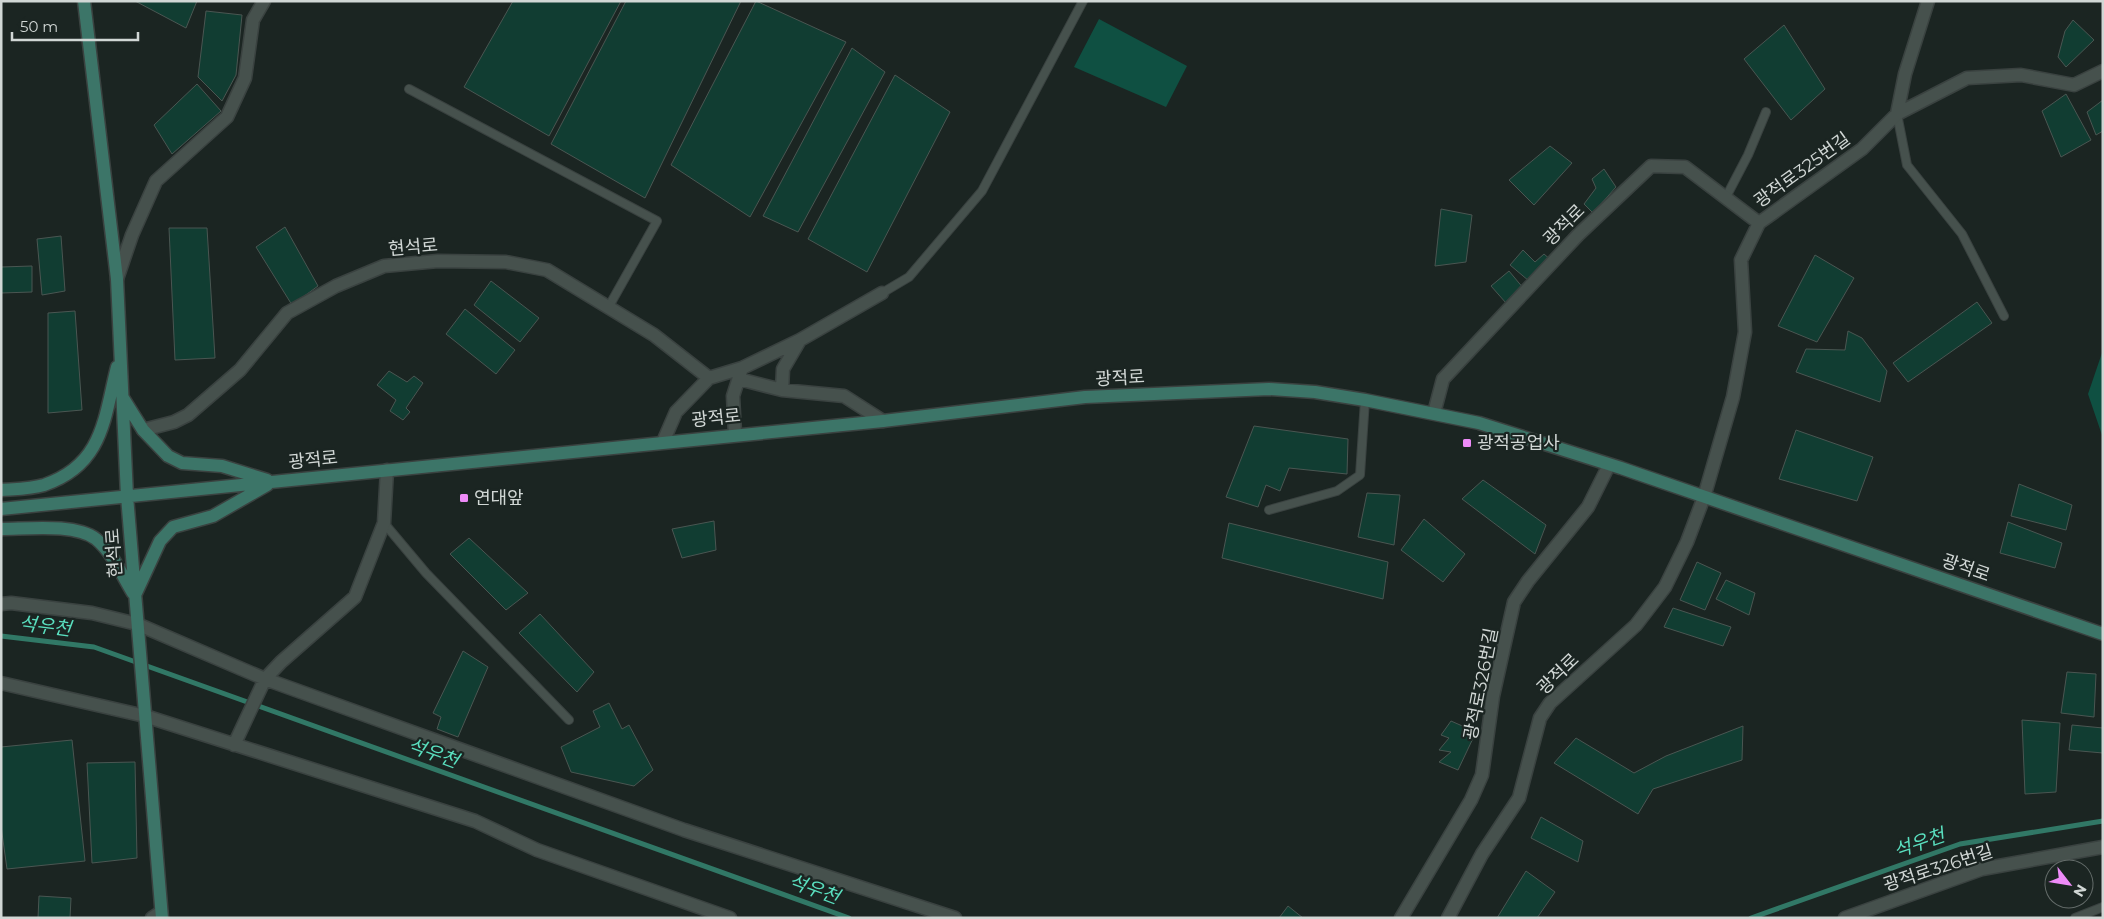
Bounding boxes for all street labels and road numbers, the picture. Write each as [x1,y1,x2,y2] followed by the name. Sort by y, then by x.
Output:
[1750,128,1854,212] street label: 광적로325번길
[1539,200,1589,250] street label: 광적로
[387,234,439,260] street label: 현석로
[1095,366,1145,390] street label: 광적로
[690,404,742,432] street label: 광적로
[287,446,339,474] street label: 광적로
[101,527,127,579] street label: 현석로
[1939,550,1993,586] street label: 광적로
[1459,626,1503,742] street label: 광적로326번길
[1532,649,1584,699] street label: 광적로
[1880,840,1996,896] street label: 광적로326번길

